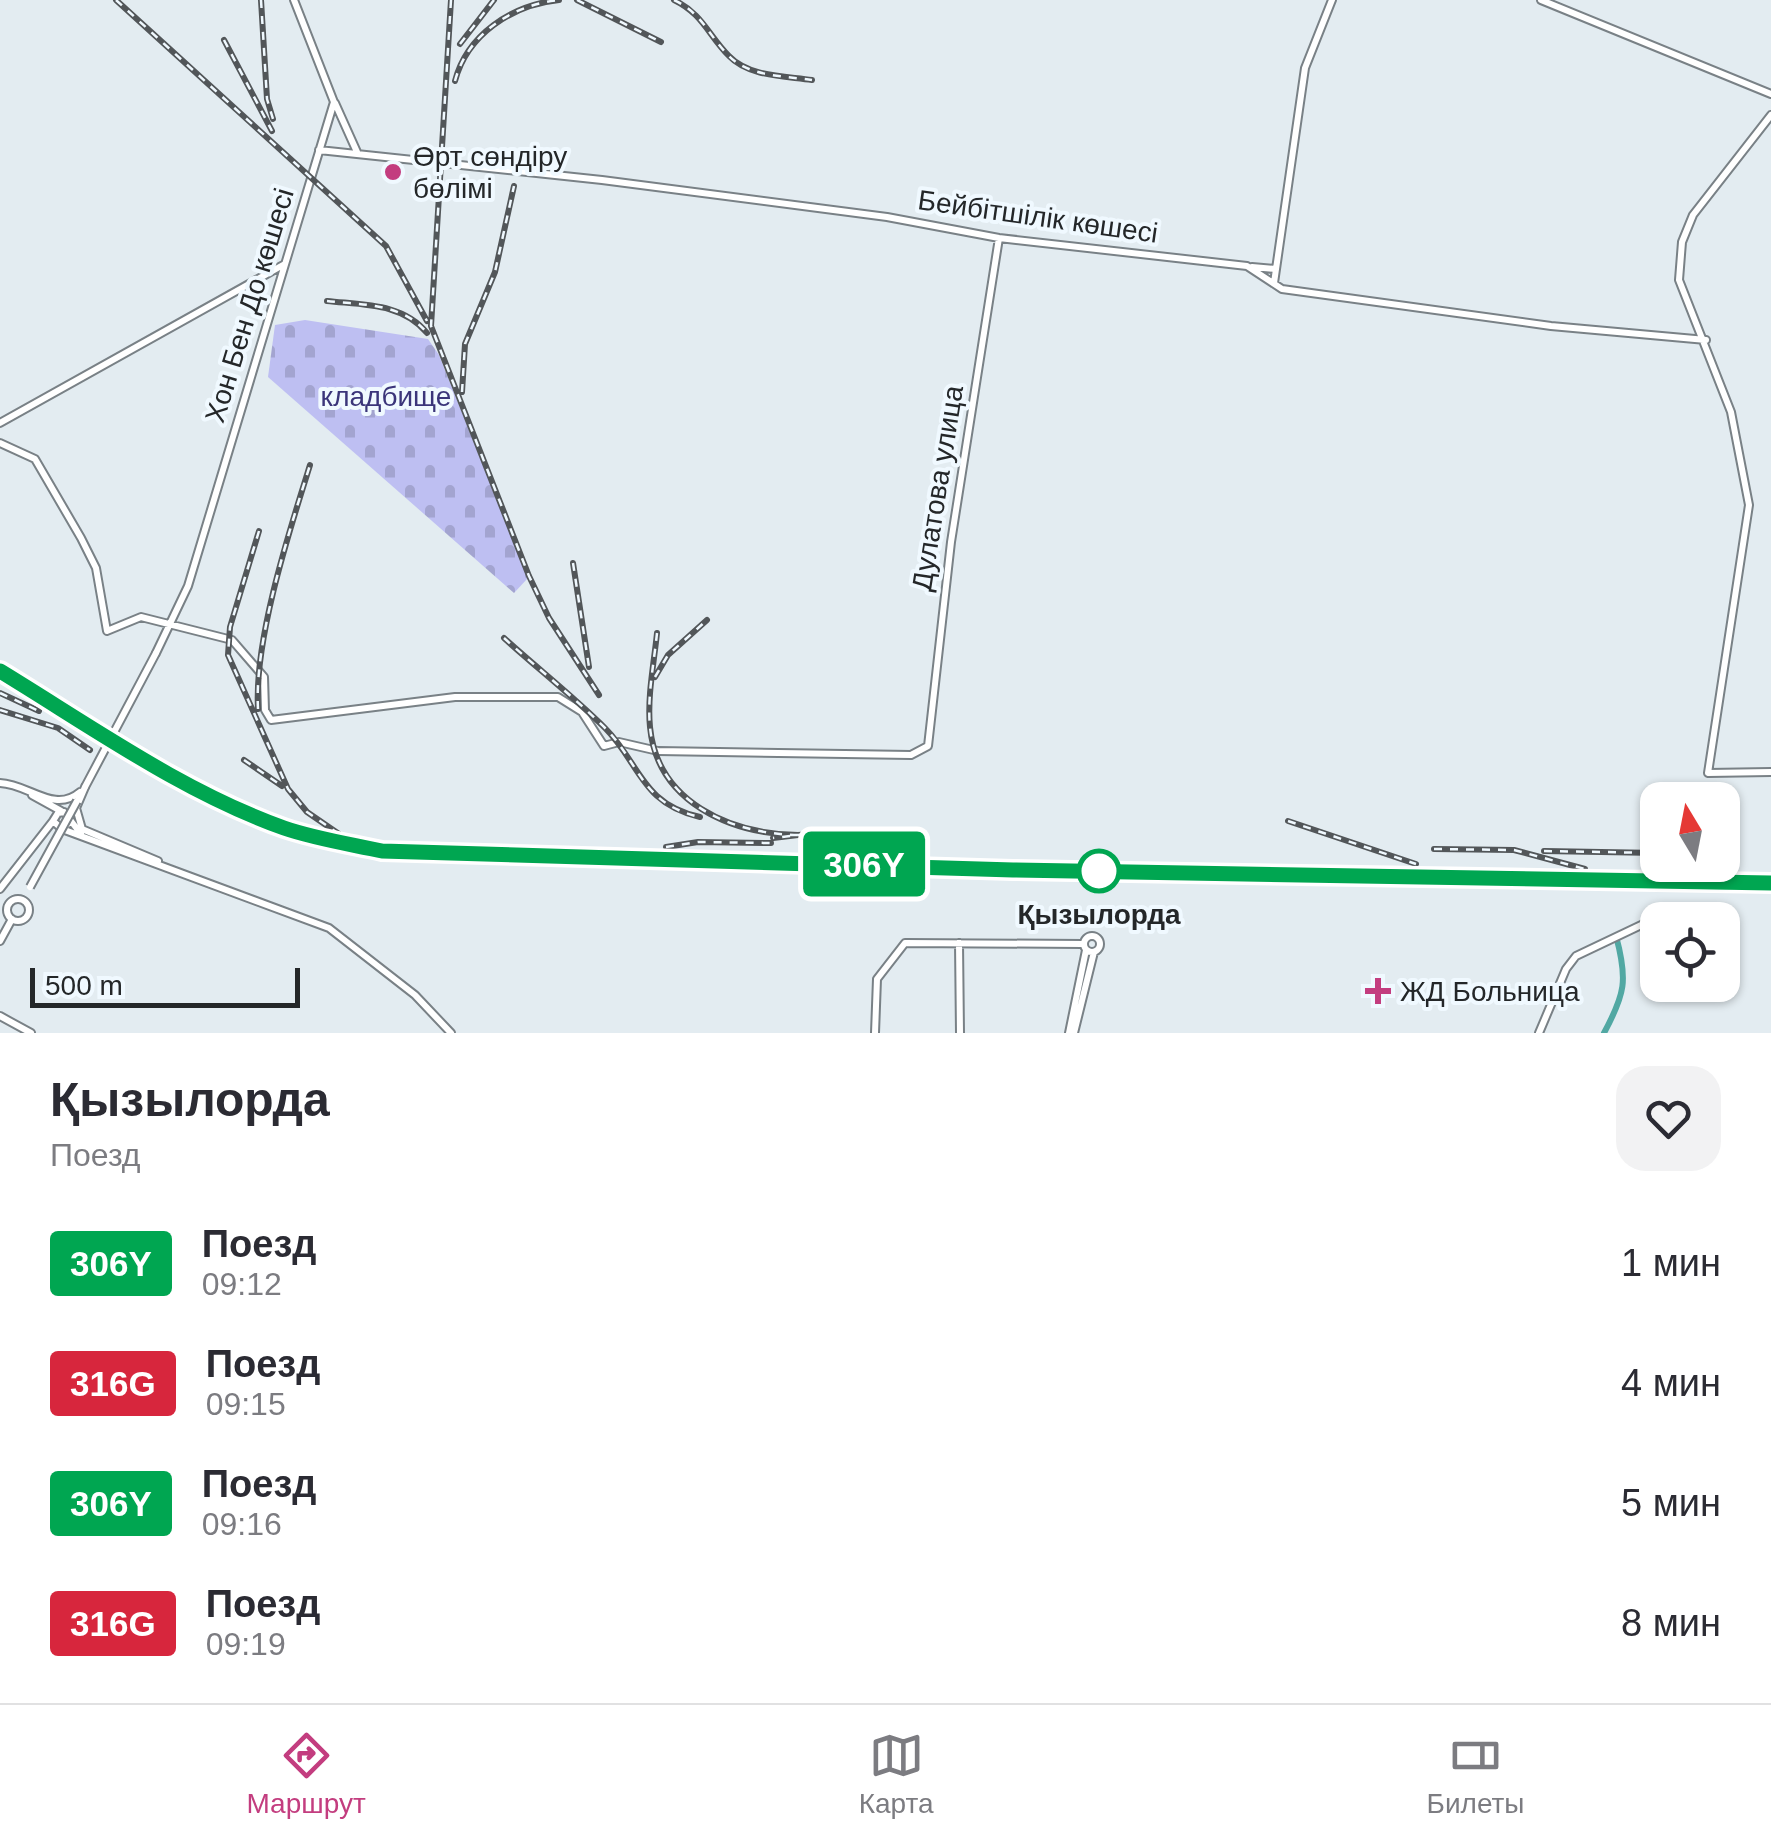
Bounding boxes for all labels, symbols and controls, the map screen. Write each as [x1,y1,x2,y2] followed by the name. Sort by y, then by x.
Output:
[413,141,567,204] place label: Өрт сөндіру бөлімі
[382,161,404,183] marker: Өрт сөндіру бөлімі
[199,184,300,426] street label: Хон Бен До көшесі
[916,184,1160,249] street label: Бейбітшілік көшесі
[321,381,451,412] park label: кладбище
[906,383,969,593] street label: Дулатова улица
[1640,782,1740,882] north arrow
[1640,782,1740,1002] map controls
[794,832,934,896] line badge: 306Y
[823,845,905,884] text: 306Y
[1078,850,1120,892] marker: Қызылорда
[1017,899,1181,930] place label: Қызылорда
[1640,902,1740,1002] button: locate
[30,963,300,1008] scale bar
[45,970,123,1001] text: 500 m
[1400,976,1580,1007] place label: ЖД Больница
[1365,978,1391,1004] marker: ЖД Больница
[1616,1066,1721,1171] button: heart
[50,1073,330,1126] text: Қызылорда
[50,1137,141,1173] text: Поезд
[202,1223,316,1265] text: Поезд
[1621,1242,1721,1284] text: 1 мин
[70,1244,152,1283] text: 306Y
[202,1266,282,1302] text: 09:12
[206,1343,320,1385] text: Поезд
[1621,1362,1721,1404] text: 4 мин
[70,1364,156,1403] text: 316G
[206,1386,286,1422] text: 09:15
[202,1463,316,1505] text: Поезд
[1621,1482,1721,1524] text: 5 мин
[70,1484,152,1523] text: 306Y
[202,1506,282,1542] text: 09:16
[206,1583,320,1625] text: Поезд
[1621,1602,1721,1644] text: 8 мин
[70,1604,156,1643] text: 316G
[206,1626,286,1662] text: 09:19
[246,1728,366,1820] tab: Маршрут
[859,1728,934,1820] tab: Карта
[1427,1728,1525,1820] tab: Билеты

